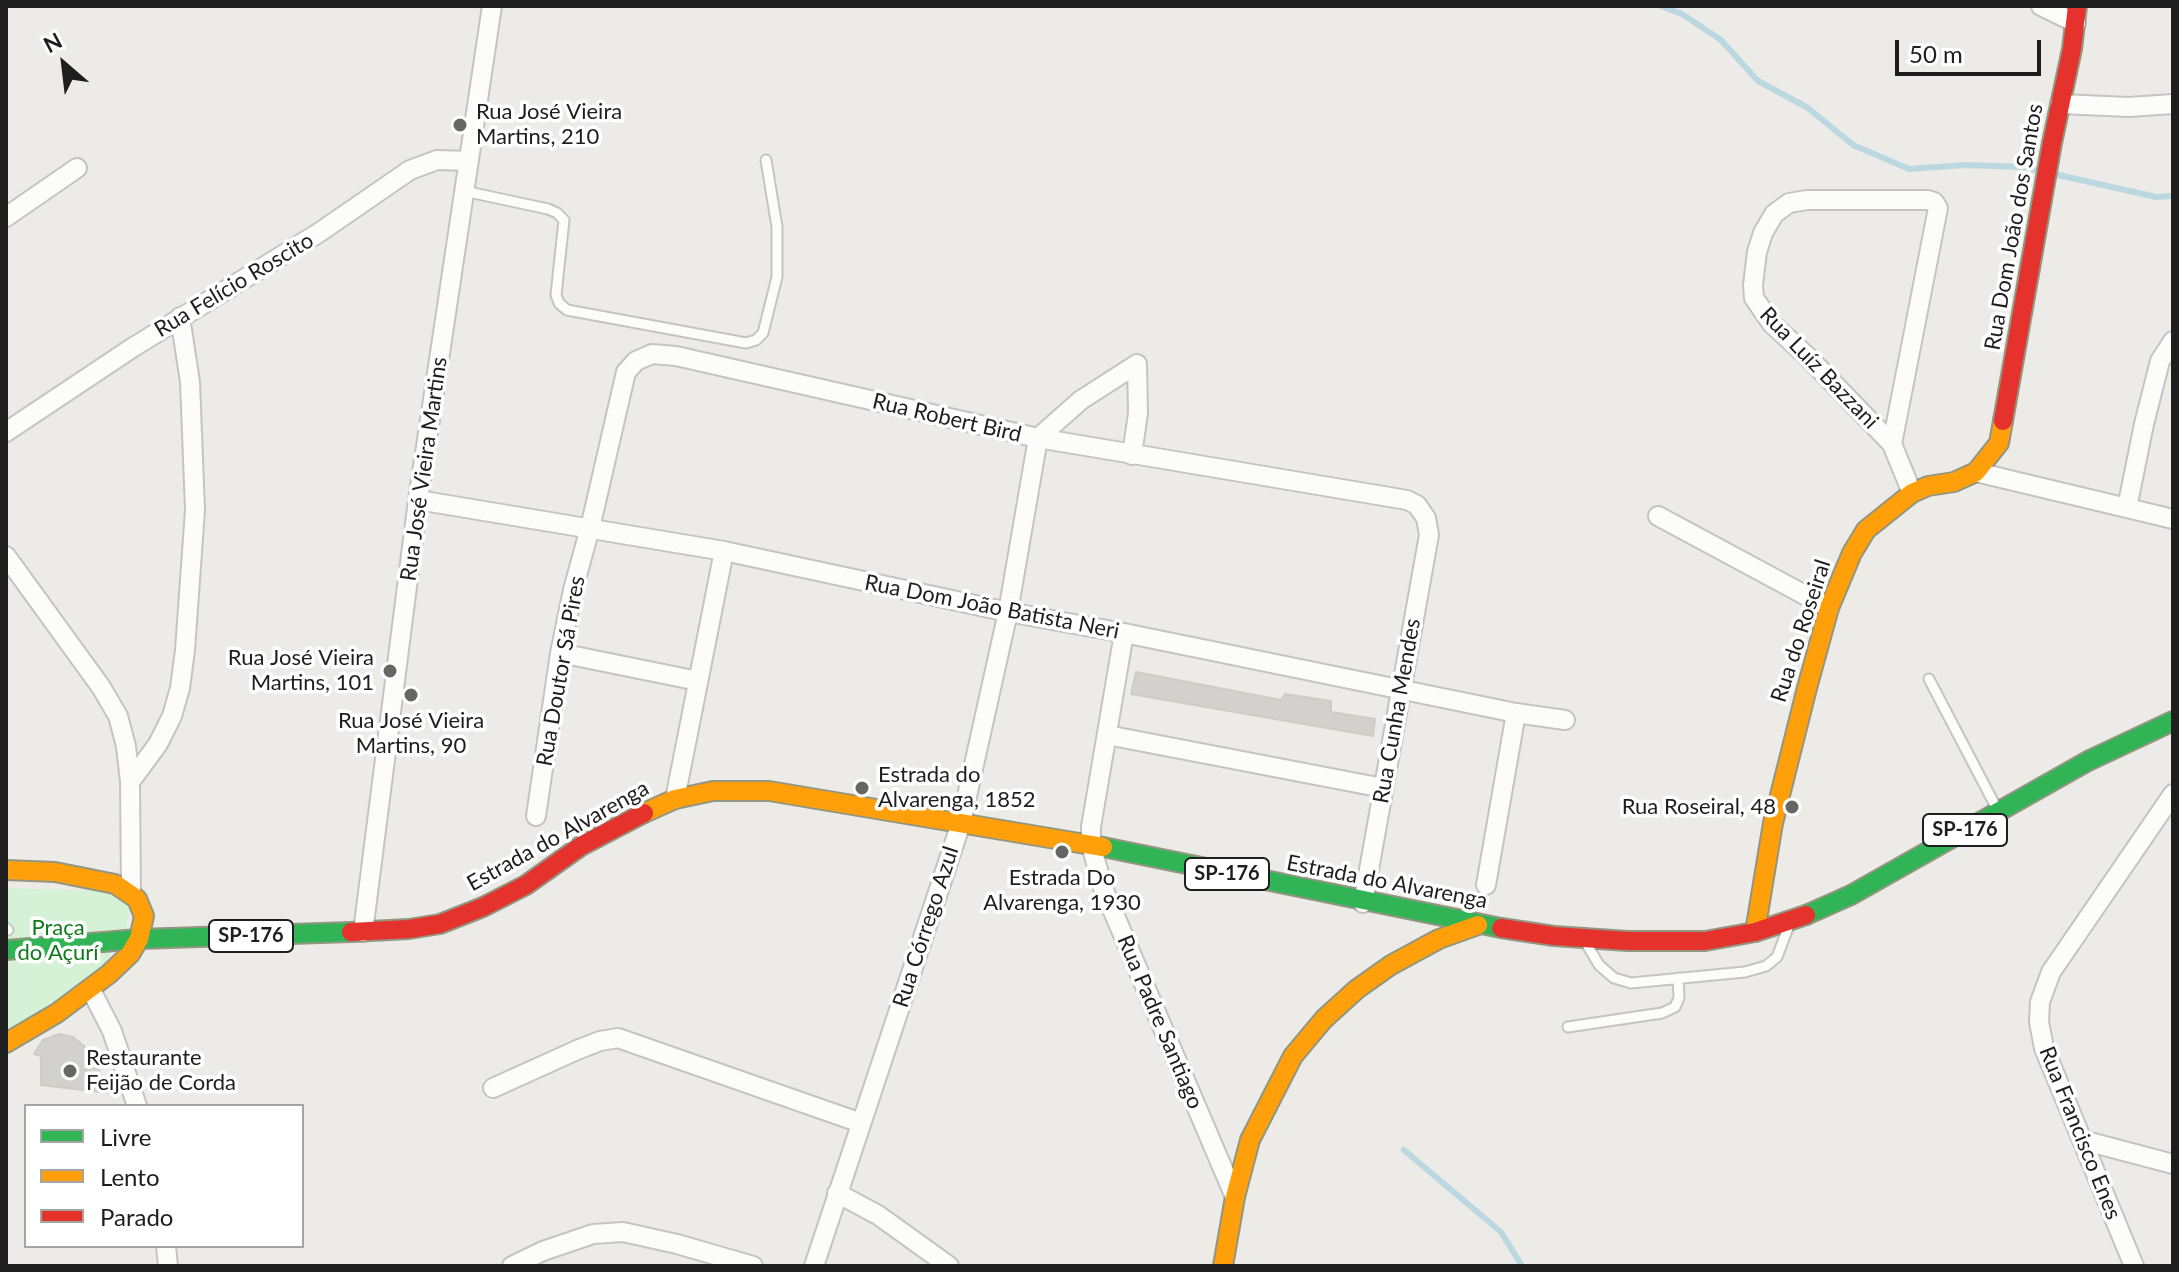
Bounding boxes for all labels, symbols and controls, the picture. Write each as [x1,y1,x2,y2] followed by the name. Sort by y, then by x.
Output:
[24,24,104,104] north arrow
[1899,24,2045,74] scale bar
[39,26,66,58] text: N
[1909,39,1963,68] text: 50 m
[476,99,622,150] place label: Rua José Vieira Martins, 210
[1979,102,2049,352] street label: Rua Dom João dos Santos
[451,116,469,134] marker: Rua José Vieira Martins, 210
[150,227,318,343] street label: Rua Felício Roscito
[1754,302,1884,434] street label: Rua Luíz Bazzani
[395,355,453,583] street label: Rua José Vieira Martins
[870,388,1024,448] street label: Rua Robert Bird
[1765,556,1837,706] street label: Rua do Roseiral
[862,569,1122,645] street label: Rua Dom João Batista Neri
[531,574,591,768] street label: Rua Doutor Sá Pires
[1368,616,1426,806] street label: Rua Cunha Mendes
[228,645,374,696] place label: Rua José Vieira Martins, 101
[381,662,399,680] marker: Rua José Vieira Martins, 101
[402,686,420,704] marker: Rua José Vieira Martins, 90
[338,708,484,760] place label: Rua José Vieira Martins, 90
[878,762,1036,814] place label: Estrada do Alvarenga, 1852
[462,775,654,897] street label: Estrada do Alvarenga
[853,779,871,797] marker: Estrada do Alvarenga, 1852
[1622,794,1776,820] place label: Rua Roseiral, 48
[1783,798,1801,816] marker: Rua Roseiral, 48
[1923,814,2007,846] road number: SP-176
[887,843,965,1011] street label: Rua Córrego Azul
[1053,843,1071,861] marker: Estrada Do Alvarenga, 1930
[1284,850,1490,914] street label: Estrada do Alvarenga
[1185,858,1269,890] road number: SP-176
[983,865,1141,916] place label: Estrada Do Alvarenga, 1930
[17,915,99,966] park label: Praça do Açurí
[209,920,293,952] road number: SP-176
[1111,931,1209,1113] street label: Rua Padre Santiago
[2033,1043,2127,1223] street label: Rua Francisco Enes
[86,1045,236,1096] place label: Restaurante Feijão de Corda
[61,1062,79,1080] marker: Restaurante Feijão de Corda
[24,1104,304,1248] legend
[100,1122,151,1151] text: Livre
[100,1162,160,1191] text: Lento
[100,1202,173,1231] text: Parado

